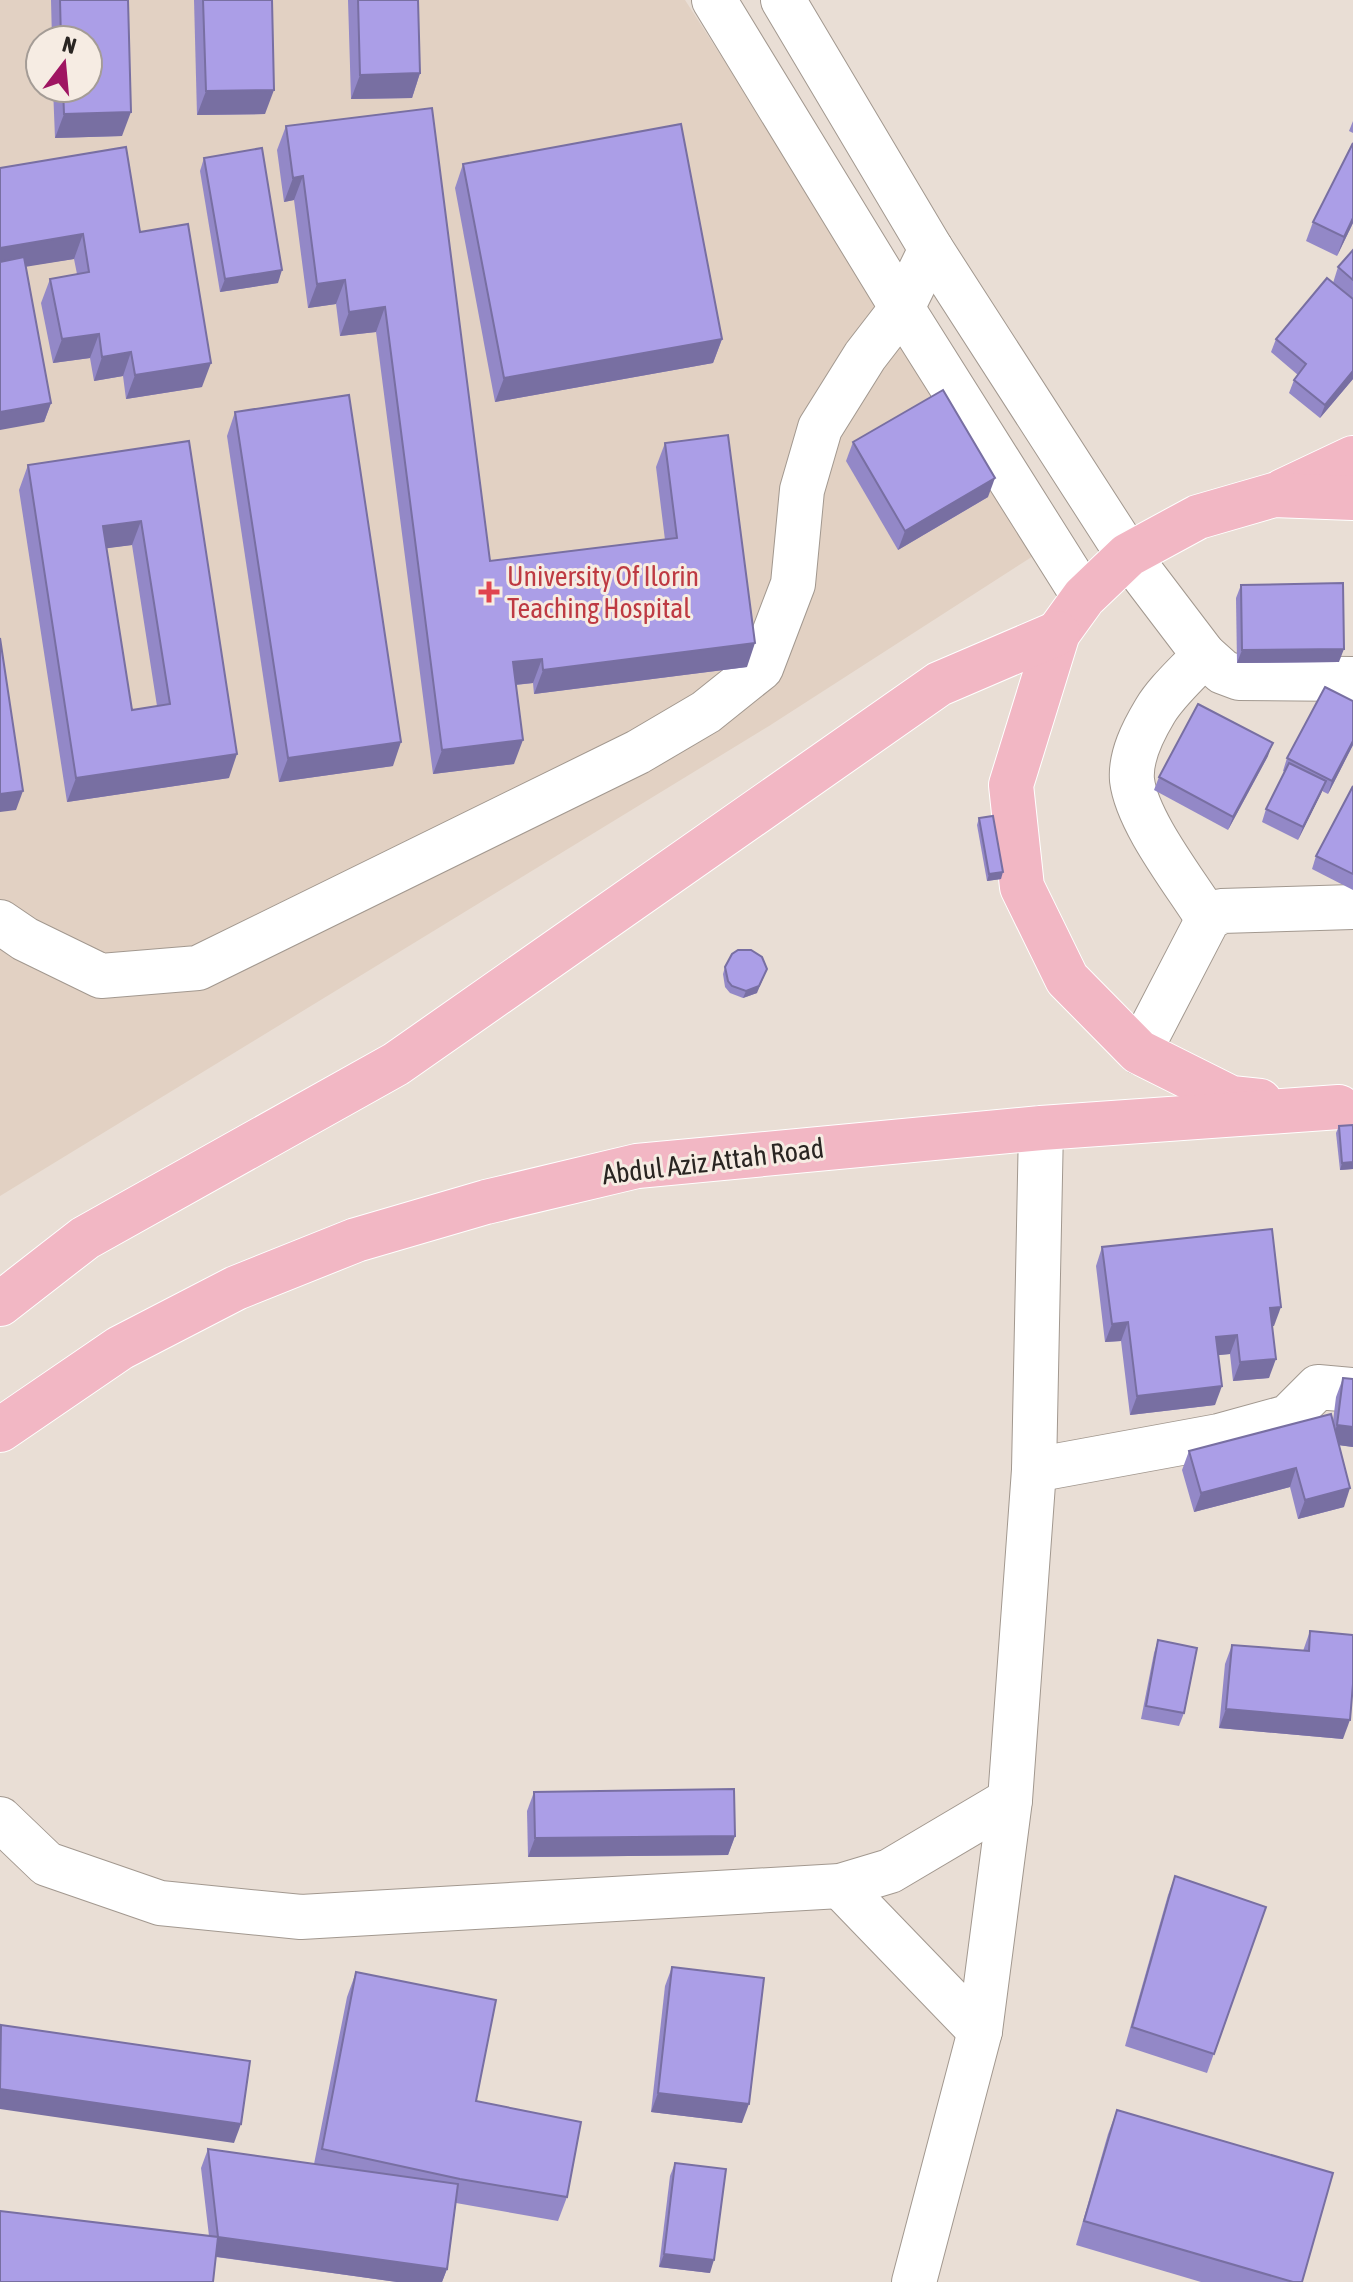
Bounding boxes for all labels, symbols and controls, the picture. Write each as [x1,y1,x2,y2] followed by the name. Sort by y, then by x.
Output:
[24,24,104,104] north arrow
[60,30,79,59] text: N
[507,560,699,624] place label: University Of Ilorin Teaching Hospital
[478,581,500,603] marker: University Of Ilorin Teaching Hospital
[600,1132,826,1190] street label: Abdul Aziz Attah Road

